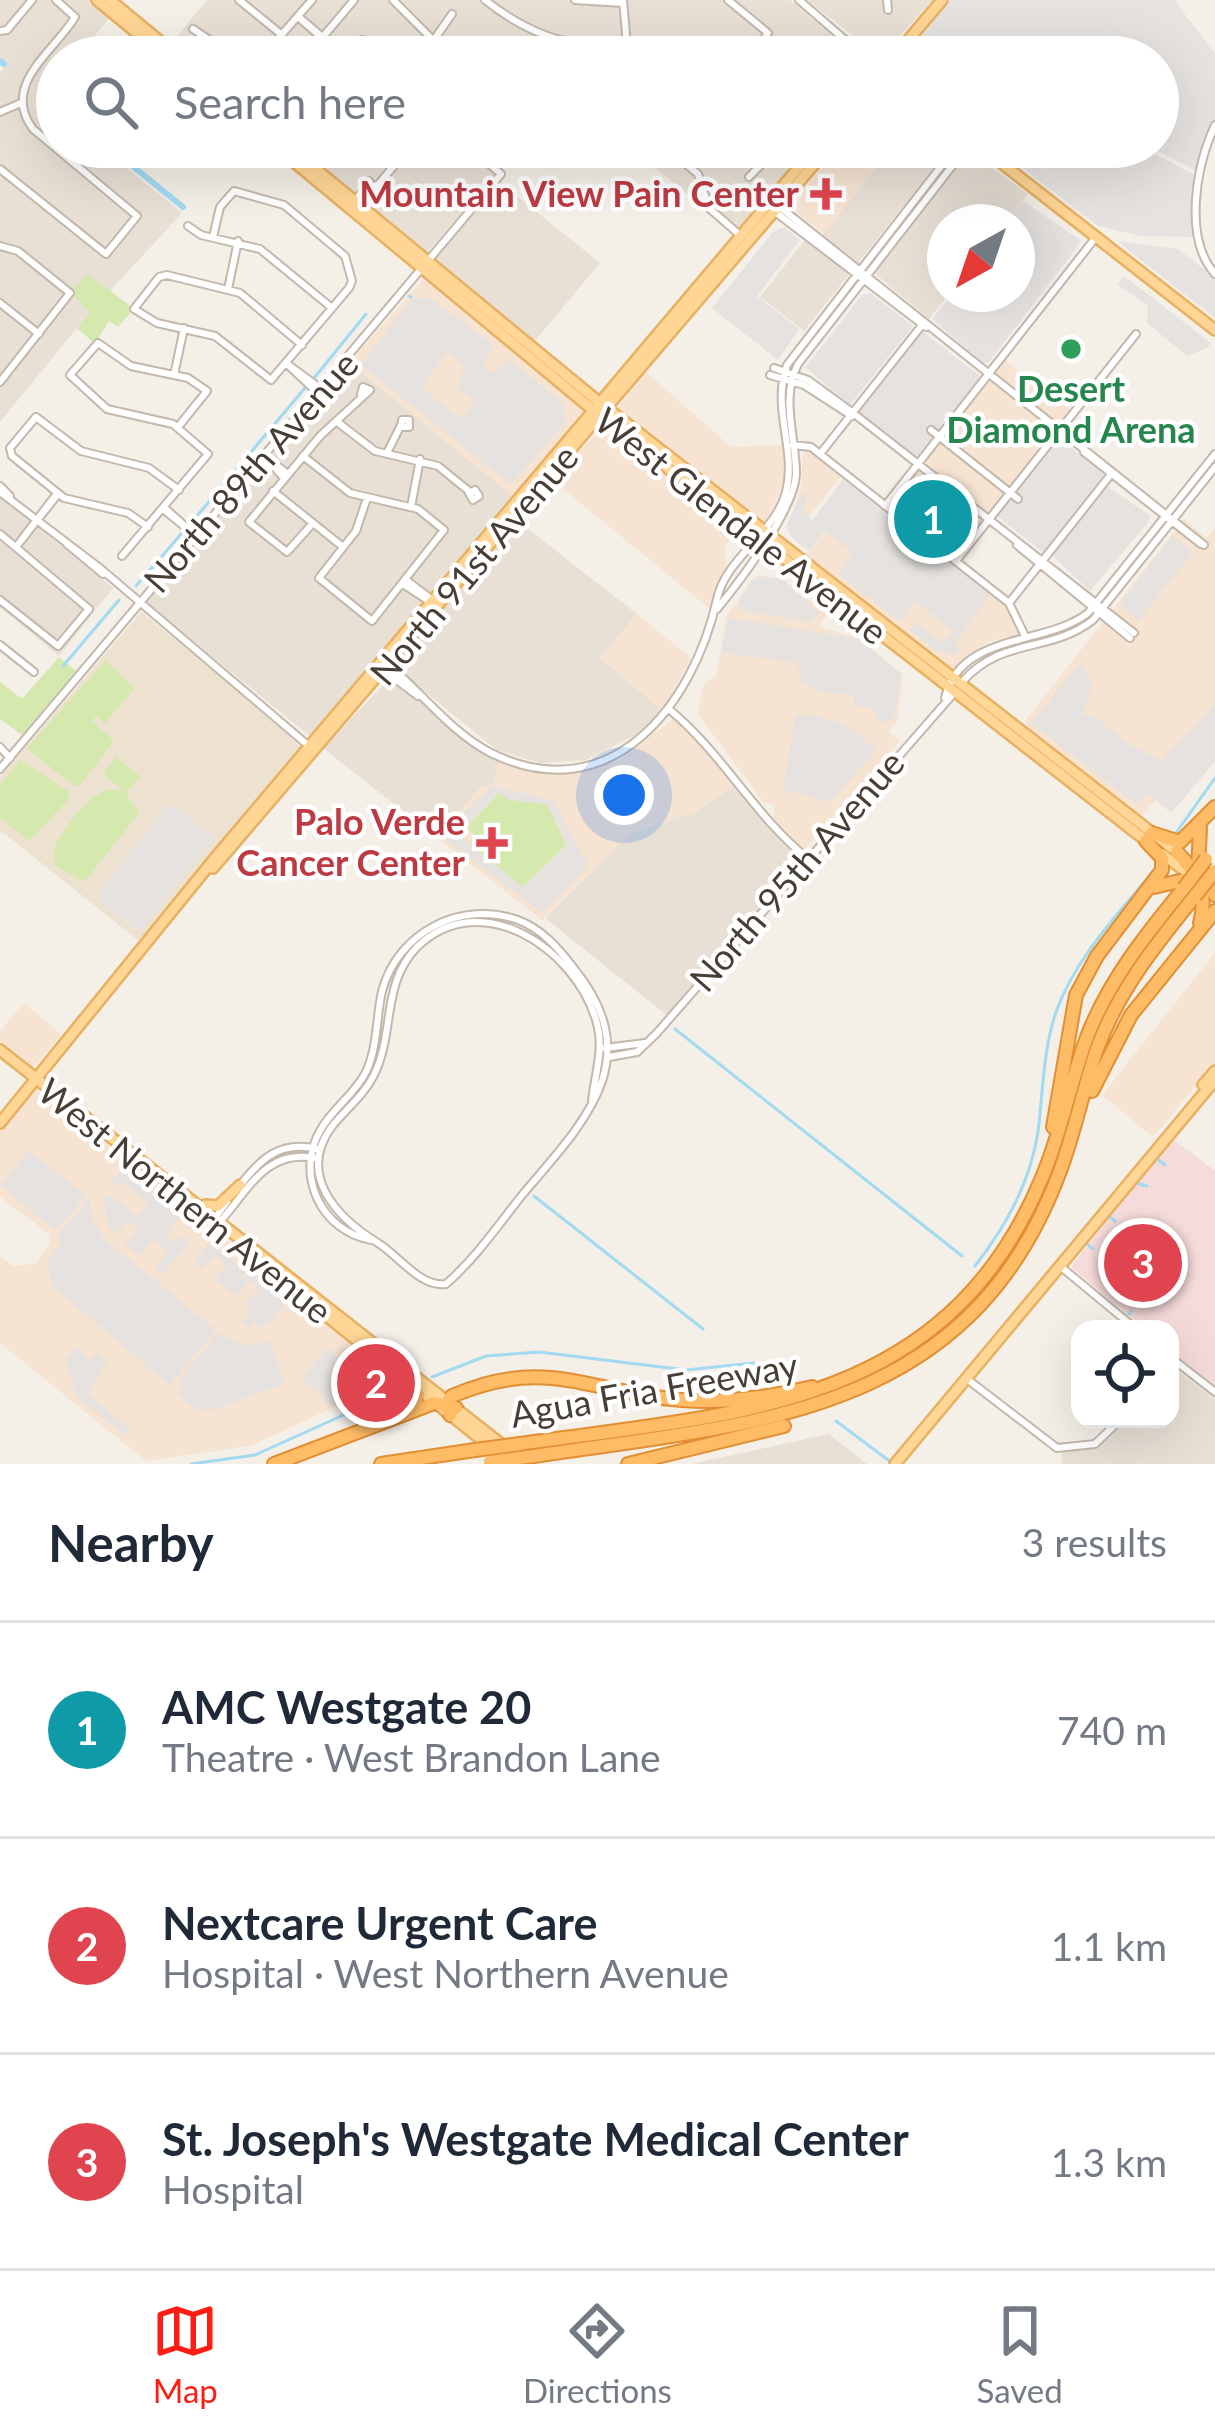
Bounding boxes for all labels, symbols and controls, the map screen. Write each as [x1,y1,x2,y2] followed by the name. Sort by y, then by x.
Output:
[36,36,1179,168] search box
[78,69,144,135] icon: search
[174,75,406,129] text: Search here
[359,171,800,215] place label: Mountain View Pain Center
[810,178,842,210] marker: Mountain View Pain Center
[927,204,1035,312] north arrow
[1058,336,1084,362] marker: Desert Diamond Arena
[134,342,367,601] street label: North 89th Avenue
[946,366,1196,451] place label: Desert Diamond Arena
[587,398,896,653] street label: West Glendale Avenue
[360,435,587,693] street label: North 91st Avenue
[894,474,972,564] pin: 1
[680,741,913,1000] street label: North 95th Avenue
[594,765,654,825] your location
[236,799,466,884] place label: Palo Verde Cancer Center
[476,827,508,859] marker: Palo Verde Cancer Center
[30,1068,341,1332] street label: West Northern Avenue
[1104,1218,1182,1308] pin: 3
[1071,1320,1179,1428] map controls
[1071,1320,1179,1428] button: locate
[337,1338,415,1428] pin: 2
[507,1342,801,1436] street label: Agua Fria Freeway
[48,1512,214,1573] text: Nearby
[1022,1519,1167,1565] text: 3 results
[162,1680,531,1734] text: AMC Westgate 20
[76,1707,98,1753] text: 1
[1057,1707,1167,1753] text: 740 m
[162,1734,661,1780] text: Theatre · West Brandon Lane
[162,1896,597,1950] text: Nextcare Urgent Care
[76,1923,98,1969] text: 2
[1051,1923,1167,1969] text: 1.1 km
[162,1950,729,1996] text: Hospital · West Northern Avenue
[162,2112,909,2166] text: St. Joseph's Westgate Medical Center
[76,2139,98,2185] text: 3
[1051,2139,1167,2185] text: 1.3 km
[162,2166,304,2212] text: Hospital
[152,2298,218,2410] tab: Map
[523,2298,672,2410] tab: Directions
[976,2298,1063,2410] tab: Saved

